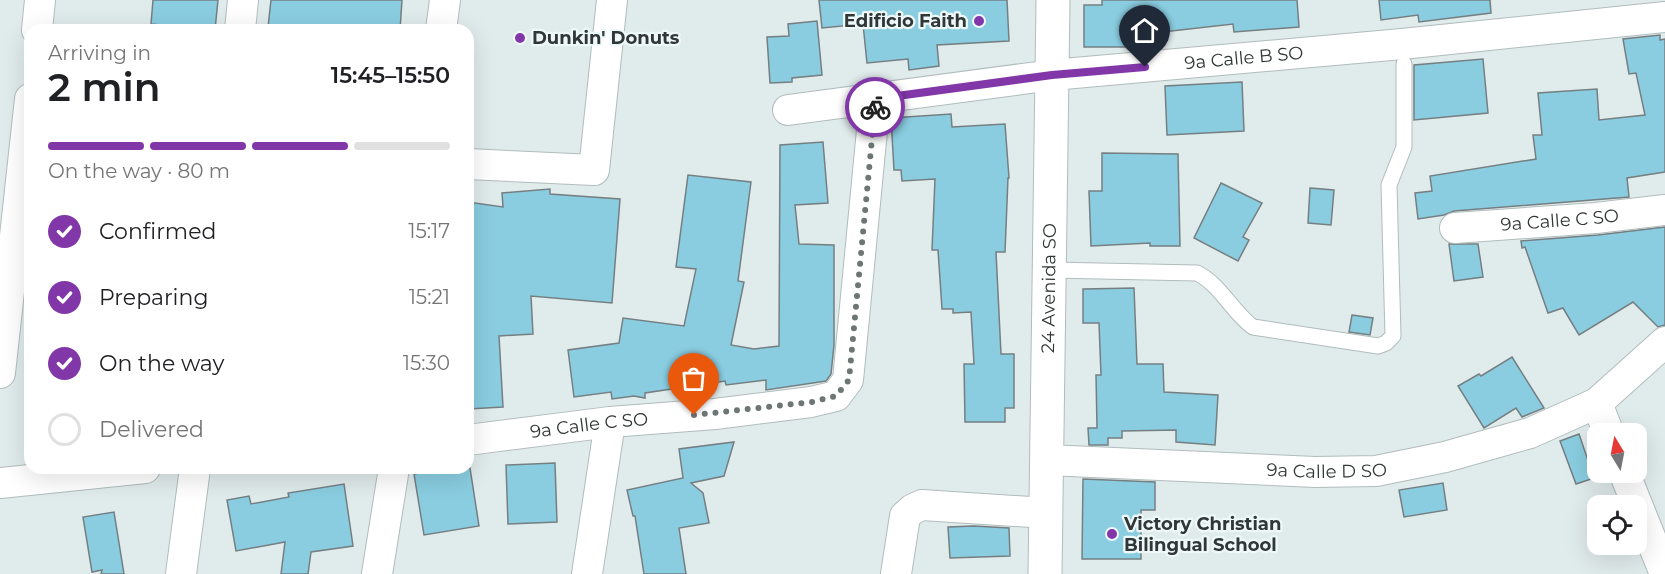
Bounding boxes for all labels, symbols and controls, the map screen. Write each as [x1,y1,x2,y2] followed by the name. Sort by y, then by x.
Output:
[1119,5,1170,67] pin
[844,10,967,32] place label: Edificio Faith
[972,14,986,28] marker: Edificio Faith
[1128,14,1161,47] icon: home
[532,27,680,49] place label: Dunkin' Donuts
[513,31,527,45] marker: Dunkin' Donuts
[48,41,151,65] text: Arriving in
[1184,42,1304,74] street label: 9a Calle B SO
[331,62,450,89] text: 15:45–15:50
[48,63,161,111] text: 2 min
[845,77,905,137] courier
[859,91,892,124] icon: bike
[48,159,230,183] text: On the way · 80 m
[1500,204,1620,236] street label: 9a Calle C SO
[48,215,81,248] icon: check
[99,218,216,245] text: Confirmed
[408,219,450,243] text: 15:17
[1037,223,1061,353] street label: 24 Avenida SO
[48,281,81,314] icon: check
[99,284,208,311] text: Preparing
[409,285,450,309] text: 15:21
[48,347,81,380] icon: check
[99,350,224,377] text: On the way
[403,351,450,375] text: 15:30
[668,353,719,415] pin
[677,362,710,395] icon: bag
[529,408,649,443] street label: 9a Calle C SO
[99,416,204,443] text: Delivered
[1587,423,1647,483] north arrow
[1587,423,1647,555] map controls
[1266,458,1389,483] street label: 9a Calle D SO
[1587,495,1647,555] button: locate
[1123,513,1281,556] place label: Victory Christian Bilingual School
[1105,527,1119,541] marker: Victory Christian Bilingual School

